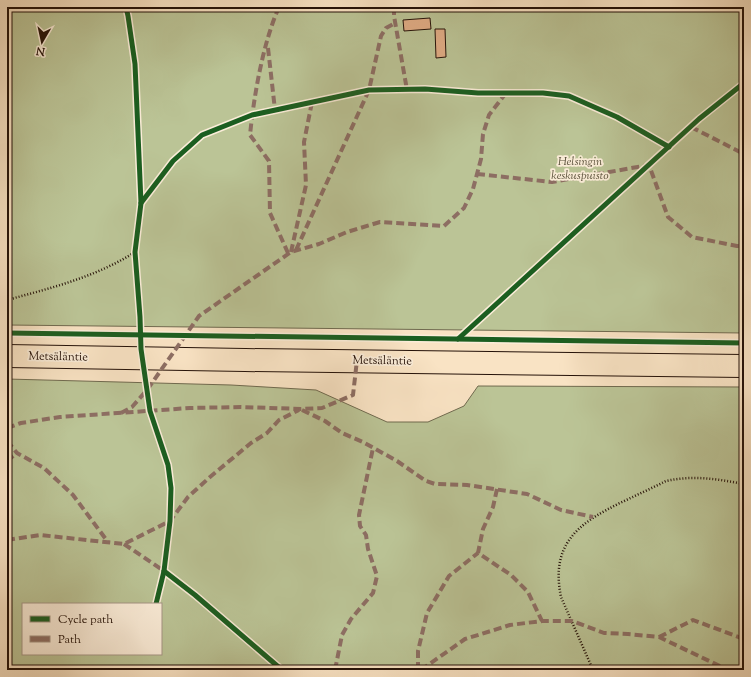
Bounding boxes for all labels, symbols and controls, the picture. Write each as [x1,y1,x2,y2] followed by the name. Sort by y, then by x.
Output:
[22,22,62,62] north arrow
[35,42,47,60] text: N
[551,153,609,185] park label: Helsingin keskuspuisto
[28,347,88,367] street label: Metsäläntie
[352,351,412,371] street label: Metsäläntie
[22,603,162,655] legend
[58,611,113,629] text: Cycle path
[58,631,81,649] text: Path

